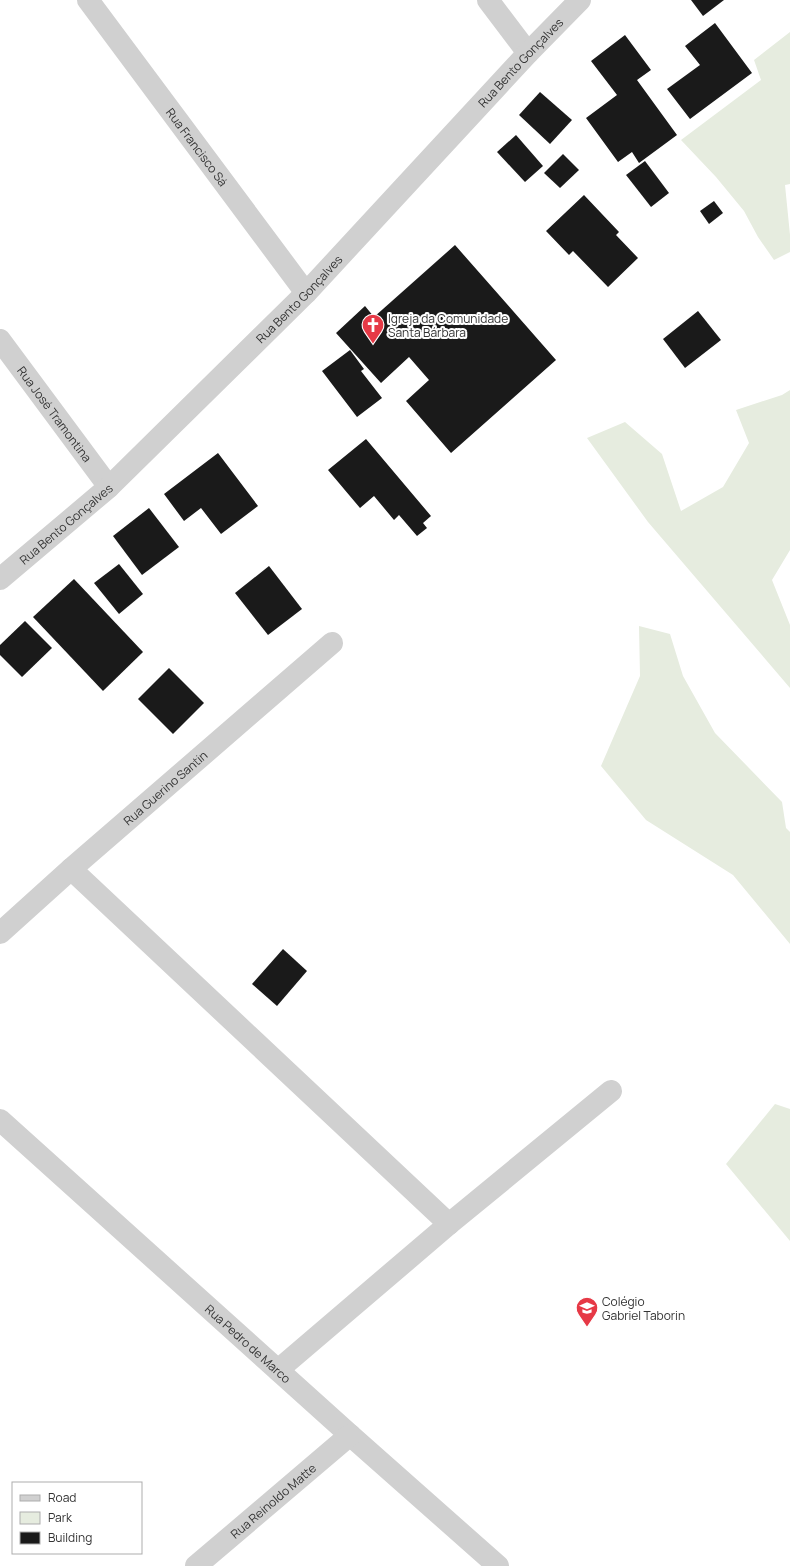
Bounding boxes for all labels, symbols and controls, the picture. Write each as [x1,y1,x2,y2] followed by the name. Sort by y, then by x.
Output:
[474,14,567,111] street label: Rua Bento Gonçalves
[163,104,232,189] street label: Rua Francisco Sá
[252,251,346,347] street label: Rua Bento Gonçalves
[388,310,508,341] place label: Igreja da Comunidade Santa Bárbara
[360,312,386,345] church icon: Igreja da Comunidade Santa Bárbara
[14,363,96,465] street label: Rua José Tramontina
[15,479,116,568] street label: Rua Bento Gonçalves
[119,746,211,829] street label: Rua Guerino Santin
[602,1293,685,1324] place label: Colégio Gabriel Taborin
[574,1295,600,1328] school or university icon: Colégio Gabriel Taborin
[202,1300,295,1387] street label: Rua Pedro de Marco
[226,1459,319,1542] street label: Rua Reinoldo Matte
[12,1482,142,1554] legend
[48,1489,76,1506] text: Road
[48,1509,73,1526] text: Park
[48,1529,92,1546] text: Building

